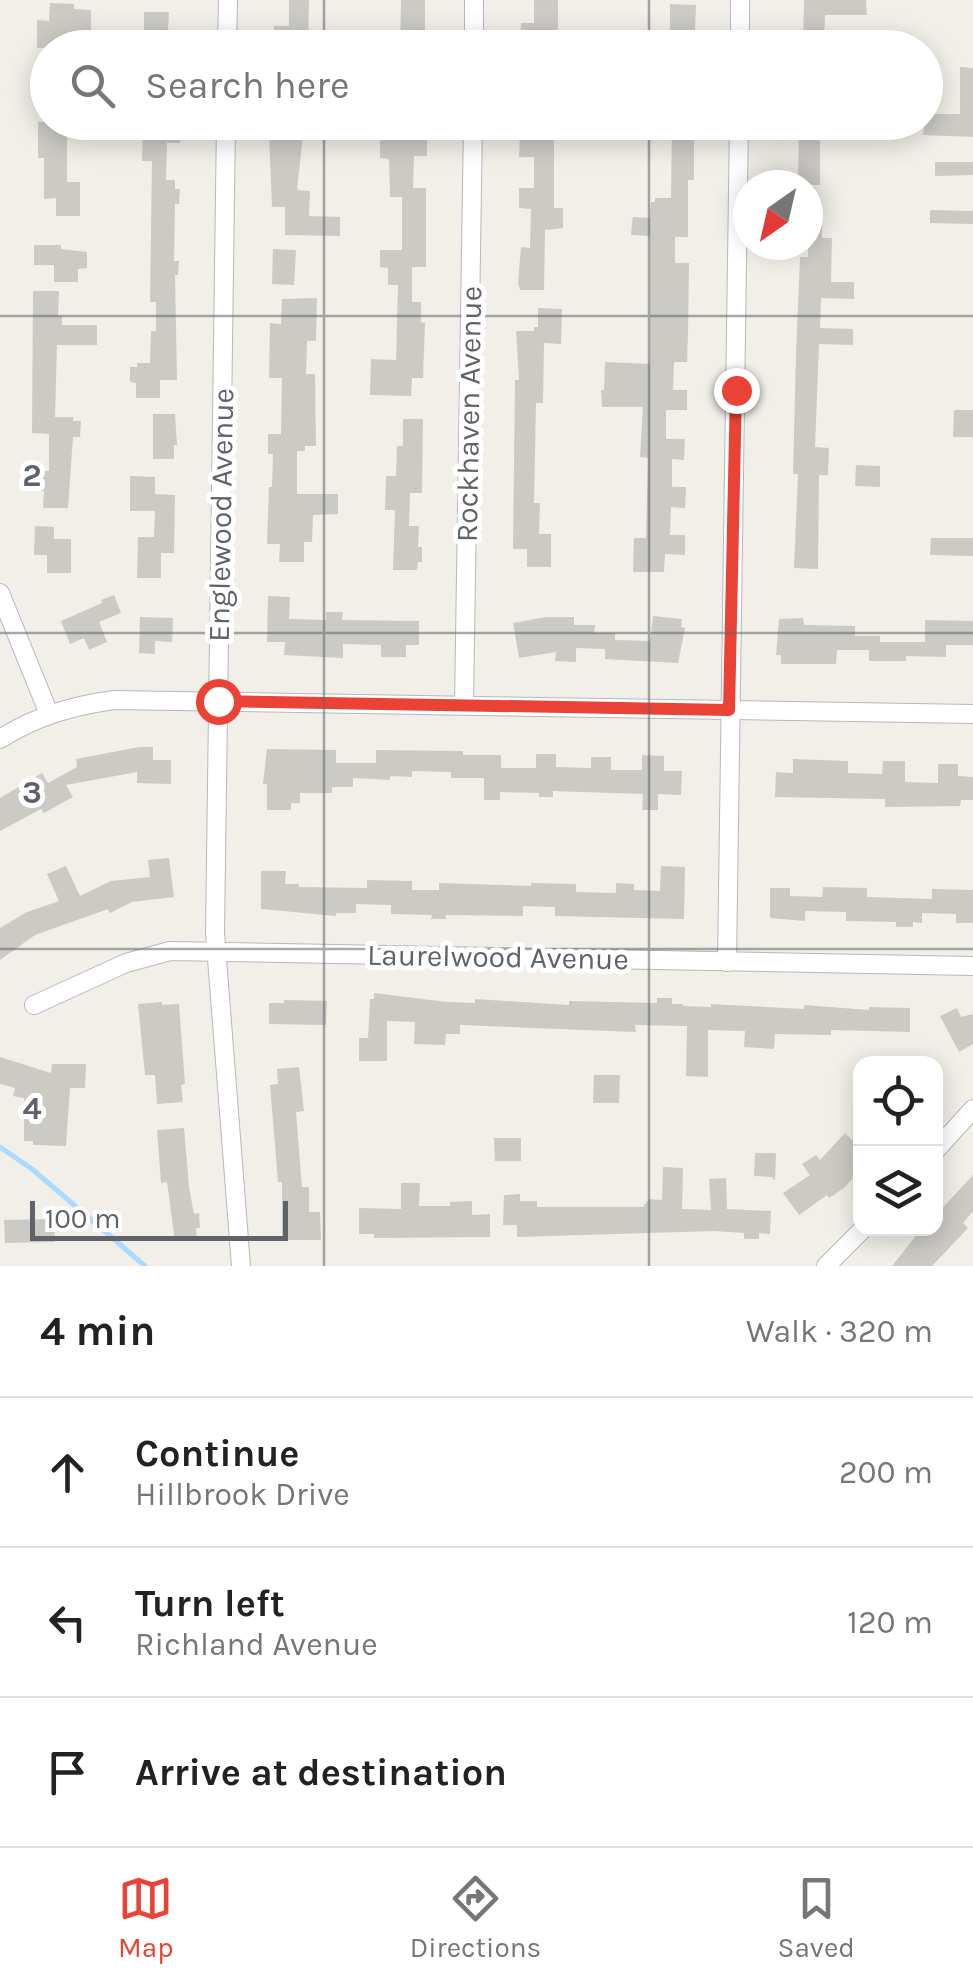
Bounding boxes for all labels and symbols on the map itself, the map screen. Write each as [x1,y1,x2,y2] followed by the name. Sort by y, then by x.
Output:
[733,170,823,260] north arrow
[449,286,489,542] street label: Rockhaven Avenue
[714,368,760,414] route end
[201,388,241,642] street label: Englewood Avenue
[22,457,42,494] text: 2
[196,679,242,725] route start
[22,774,42,811] text: 3
[367,937,629,977] street label: Laurelwood Avenue
[22,1090,42,1127] text: 4
[30,1196,288,1240] scale bar

